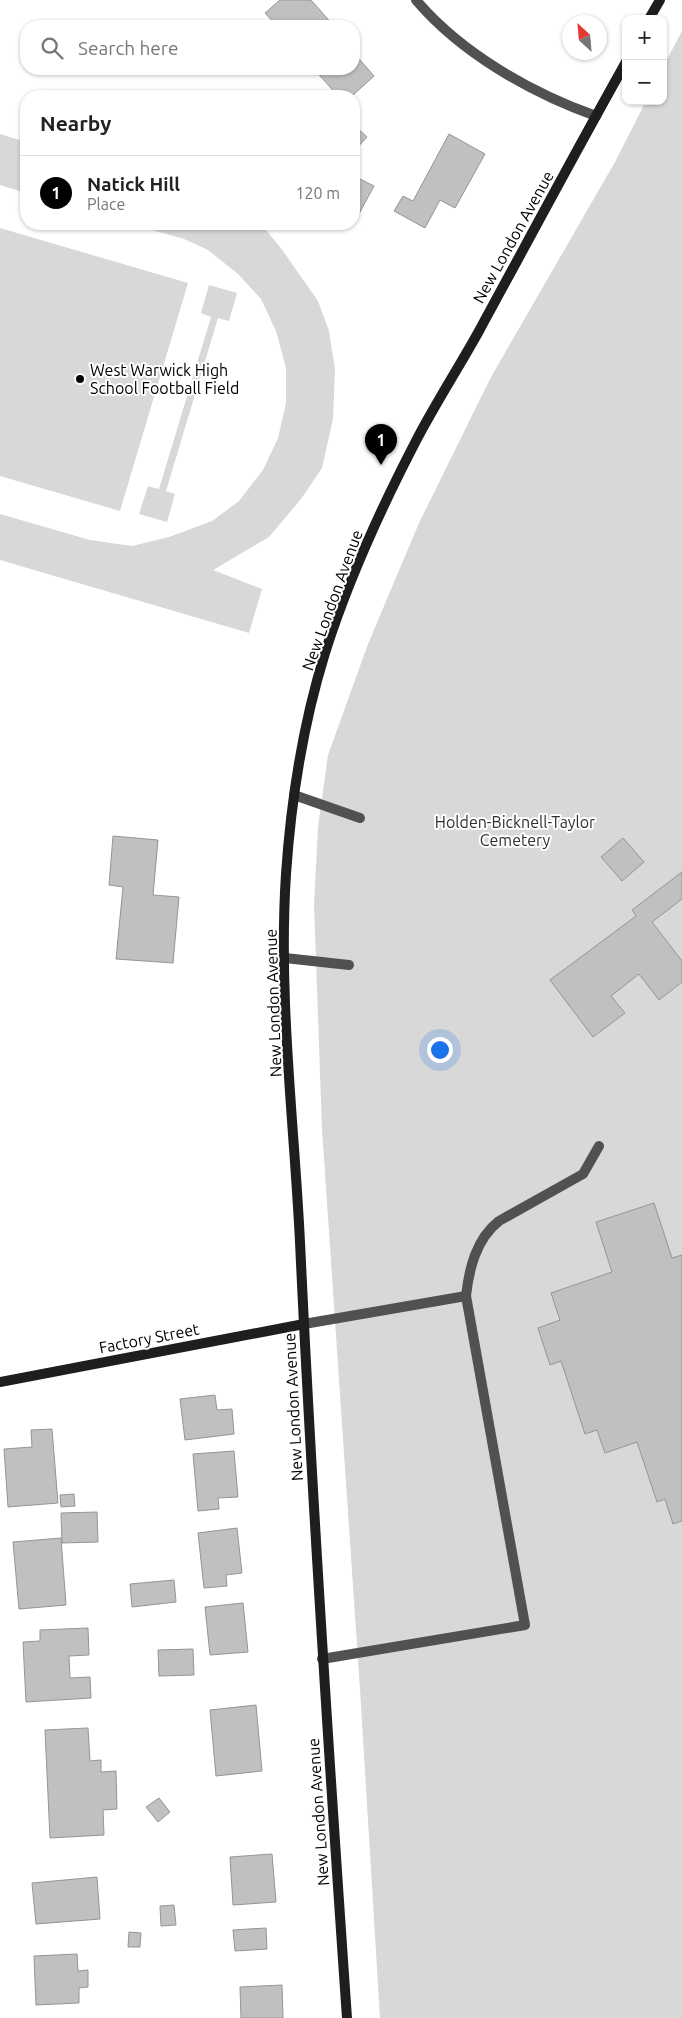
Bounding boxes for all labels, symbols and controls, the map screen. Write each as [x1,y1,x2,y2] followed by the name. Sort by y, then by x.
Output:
[562,15,607,60] north arrow
[622,15,667,105] map controls
[622,15,667,60] button: +
[20,20,360,75] search box
[38,34,66,62] icon: search
[78,37,178,59] text: Search here
[622,60,667,105] button: −
[40,111,111,135] text: Nearby
[469,168,557,306] street label: New London Avenue
[87,173,180,195] text: Natick Hill
[51,184,61,202] text: 1
[295,184,340,202] text: 120 m
[87,195,125,213] text: Place
[90,361,239,397] place label: West Warwick High School Football Field
[74,373,86,385] marker: West Warwick High School Football Field
[365,424,397,465] pin: 1
[298,527,366,673] street label: New London Avenue
[435,813,595,849] park label: Holden-Bicknell-Taylor Cemetery
[261,929,285,1077] street label: New London Avenue
[427,1037,453,1063] your location
[97,1319,201,1357] street label: Factory Street
[280,1332,306,1482] street label: New London Avenue
[304,1737,332,1887] street label: New London Avenue

